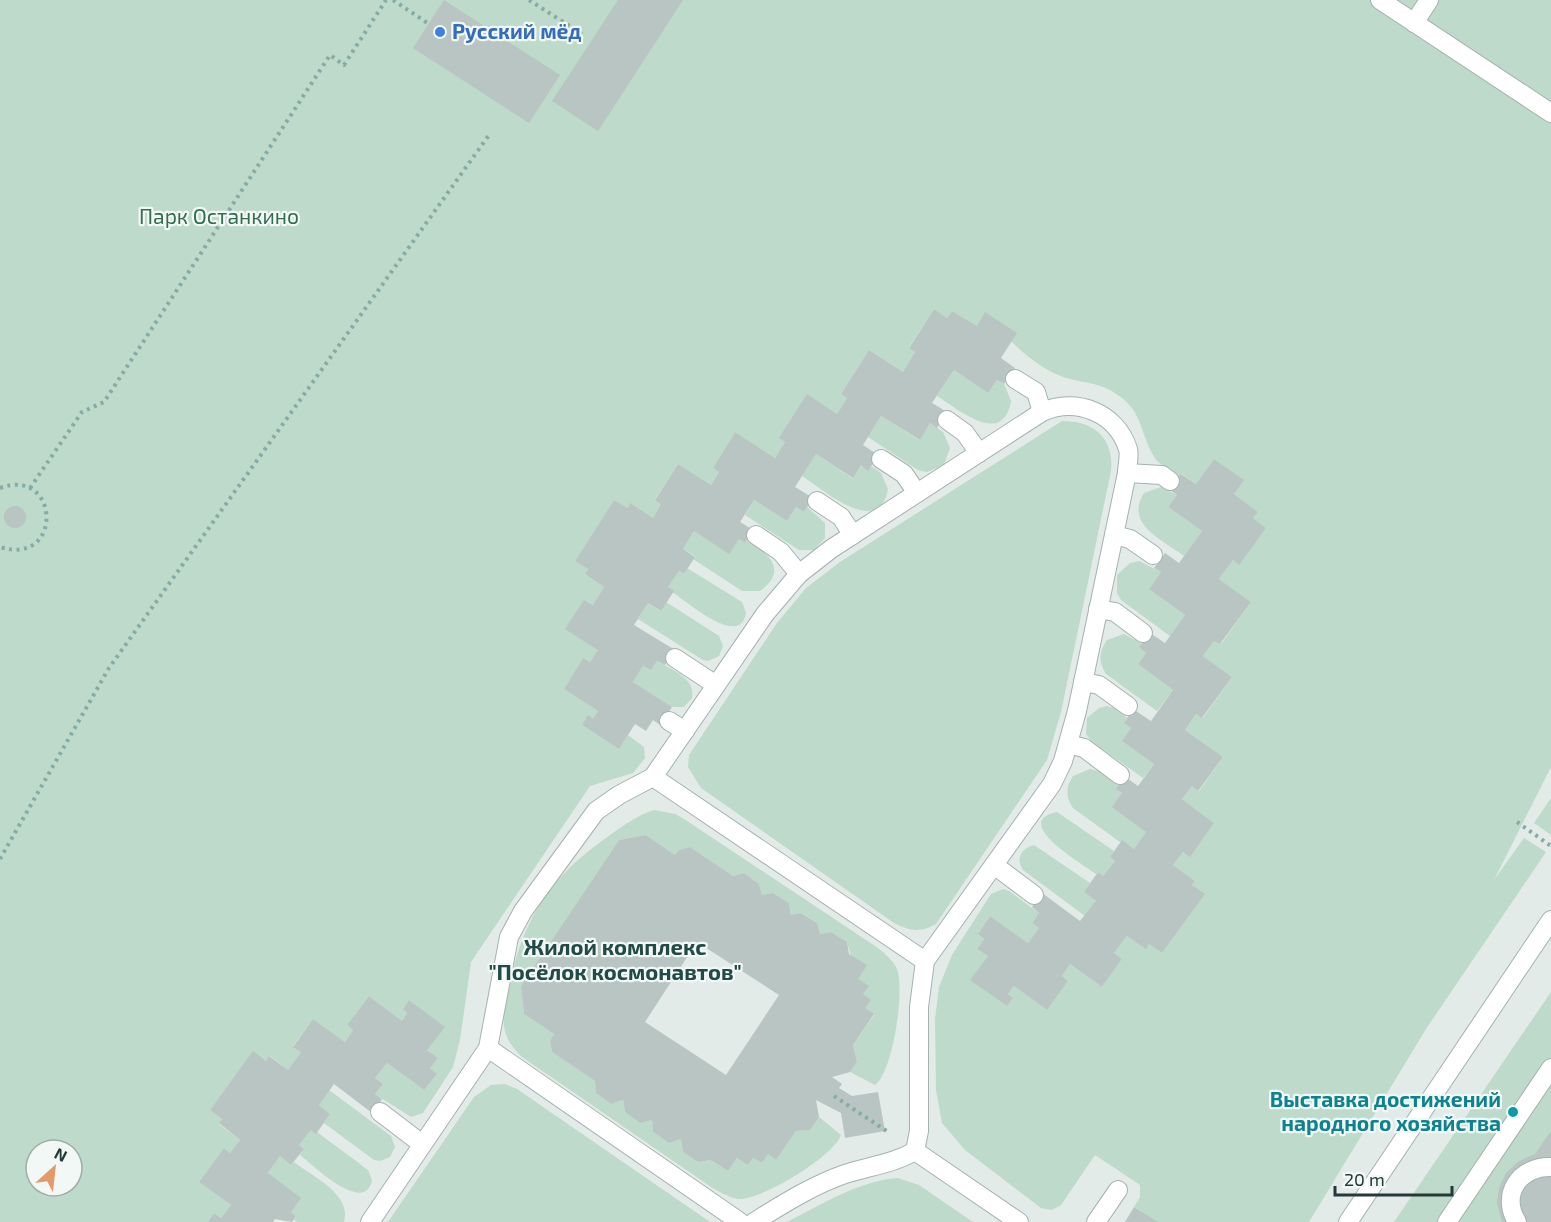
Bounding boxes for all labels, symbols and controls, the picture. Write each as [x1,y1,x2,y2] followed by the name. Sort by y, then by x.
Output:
[452,18,582,43] place label: Русский мёд
[433,25,447,39] marker: Русский мёд
[139,203,299,228] park label: Парк Останкино
[488,933,742,984] district label: Жилой комплекс "Посёлок космонавтов"
[1270,1086,1501,1135] place label: Выставка достижений народного хозяйства
[1506,1105,1520,1119] marker: Выставка достижений народного хозяйства
[24,1138,84,1198] north arrow
[52,1143,71,1165] text: N
[1335,1159,1452,1197] scale bar
[1344,1168,1385,1190] text: 20 m

